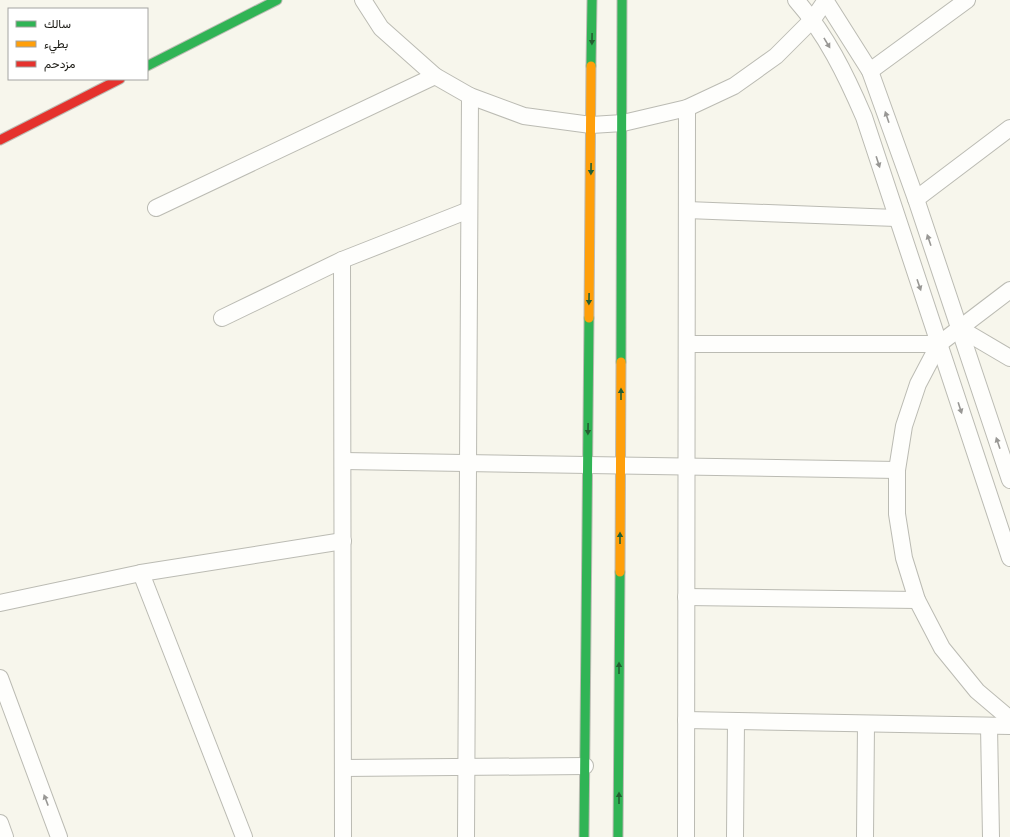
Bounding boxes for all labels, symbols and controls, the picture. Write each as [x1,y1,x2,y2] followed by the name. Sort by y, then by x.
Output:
[8,8,148,80] legend
[44,14,71,33] text: سالك
[589,33,595,46] one-way arrow
[44,34,68,54] text: بطيء
[823,38,831,48] one-way arrow
[44,54,75,73] text: مزدحم
[883,111,889,123] one-way arrow
[875,156,881,168] one-way arrow
[588,163,594,176] one-way arrow
[926,233,932,245] one-way arrow
[916,280,922,292] one-way arrow
[586,293,592,306] one-way arrow
[618,387,624,400] one-way arrow
[958,403,964,415] one-way arrow
[585,423,591,436] one-way arrow
[994,436,1000,448] one-way arrow
[617,531,623,544] one-way arrow
[616,661,622,674] one-way arrow
[616,791,622,804] one-way arrow
[42,794,48,806] one-way arrow

